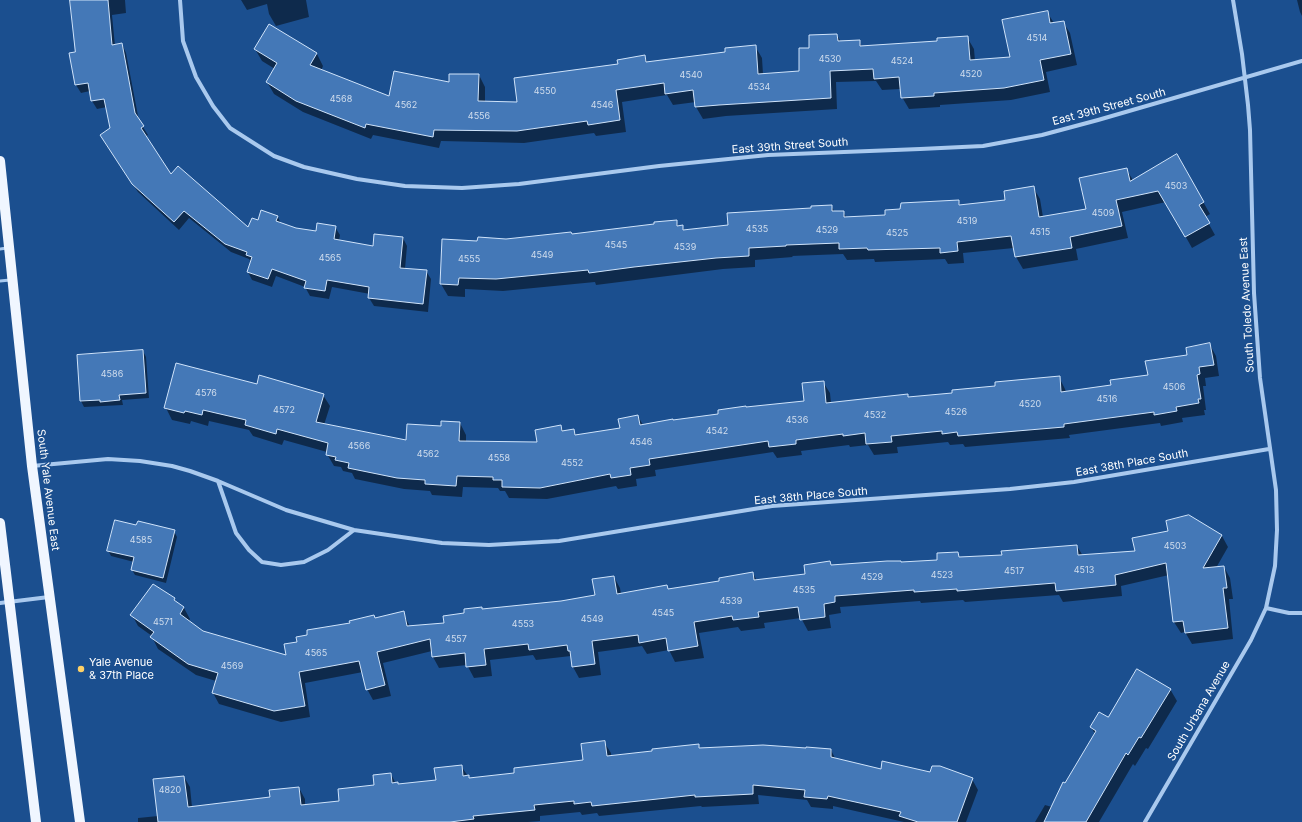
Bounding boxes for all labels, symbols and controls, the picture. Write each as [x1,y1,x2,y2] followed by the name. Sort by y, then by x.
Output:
[1027,33,1047,43] house number: 4514
[819,54,841,64] house number: 4530
[891,56,913,66] house number: 4524
[960,69,982,79] house number: 4520
[680,70,702,80] house number: 4540
[748,82,770,92] house number: 4534
[534,86,556,96] house number: 4550
[1051,86,1167,128] street label: East 39th Street South
[330,94,352,104] house number: 4568
[395,100,417,110] house number: 4562
[591,100,613,110] house number: 4546
[468,111,490,121] house number: 4556
[731,135,849,157] street label: East 39th Street South
[1165,181,1187,191] house number: 4503
[1092,208,1114,218] house number: 4509
[957,216,977,226] house number: 4519
[746,224,768,234] house number: 4535
[816,225,838,235] house number: 4529
[1030,227,1050,237] house number: 4515
[886,228,908,238] house number: 4525
[1237,237,1257,373] street label: South Toledo Avenue East
[605,240,627,250] house number: 4545
[674,242,696,252] house number: 4539
[531,250,553,260] house number: 4549
[319,253,341,263] house number: 4565
[458,254,480,264] house number: 4555
[101,369,123,379] house number: 4586
[1163,382,1185,392] house number: 4506
[195,388,217,398] house number: 4576
[1097,394,1117,404] house number: 4516
[1019,399,1041,409] house number: 4520
[273,405,295,415] house number: 4572
[945,407,967,417] house number: 4526
[864,410,886,420] house number: 4532
[786,415,808,425] house number: 4536
[706,426,728,436] house number: 4542
[34,428,62,552] street label: South Yale Avenue East
[630,437,652,447] house number: 4546
[348,441,370,451] house number: 4566
[1075,447,1189,479] street label: East 38th Place South
[417,449,439,459] house number: 4562
[488,453,510,463] house number: 4558
[561,458,583,468] house number: 4552
[754,484,868,508] street label: East 38th Place South
[130,535,152,545] house number: 4585
[1164,541,1186,551] house number: 4503
[1074,565,1094,575] house number: 4513
[1004,566,1024,576] house number: 4517
[931,570,953,580] house number: 4523
[861,572,883,582] house number: 4529
[793,585,815,595] house number: 4535
[720,596,742,606] house number: 4539
[652,608,674,618] house number: 4545
[581,614,603,624] house number: 4549
[153,617,173,627] house number: 4571
[512,619,534,629] house number: 4553
[445,634,467,644] house number: 4557
[305,648,327,658] house number: 4565
[89,656,154,682] place label: Yale Avenue & 37th Place
[1165,659,1233,763] street label: South Urbana Avenue
[221,661,243,671] house number: 4569
[76,664,86,674] marker: Yale Avenue & 37th Place
[159,785,181,795] house number: 4820

